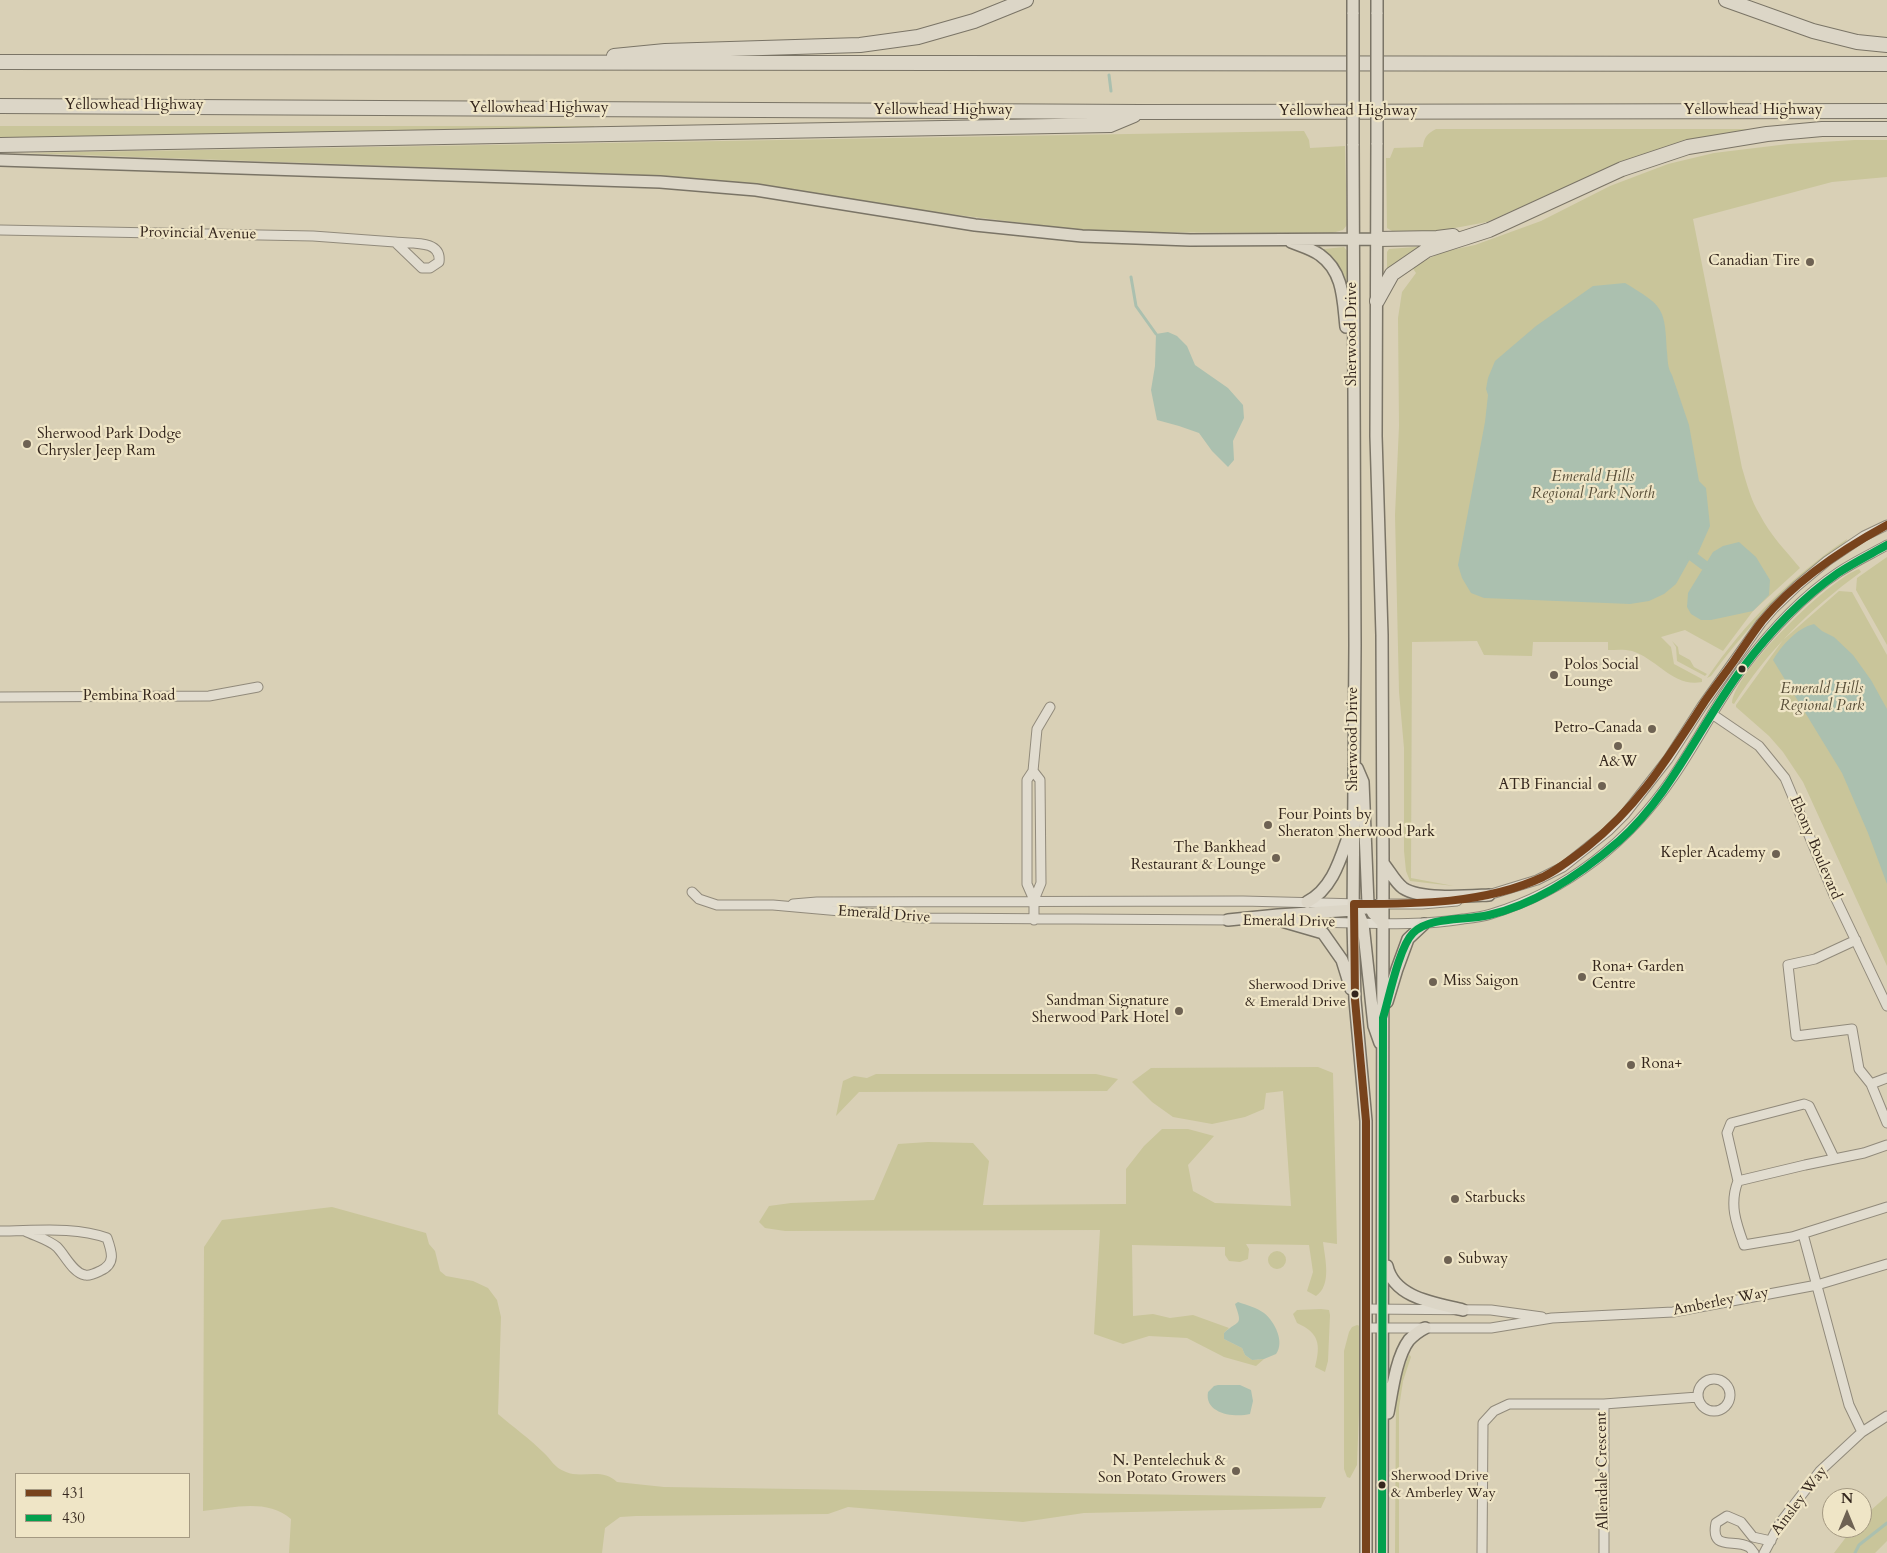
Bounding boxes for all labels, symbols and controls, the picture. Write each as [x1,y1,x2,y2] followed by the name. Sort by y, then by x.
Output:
[64,97,204,115] street label: Yellowhead Highway
[469,100,609,118] street label: Yellowhead Highway
[873,102,1013,120] street label: Yellowhead Highway
[1683,102,1823,120] street label: Yellowhead Highway
[1278,103,1418,121] street label: Yellowhead Highway
[139,224,257,244] street label: Provincial Avenue
[1708,253,1800,271] place label: Canadian Tire
[1804,256,1816,268] marker: Canadian Tire
[1344,282,1362,386] street label: Sherwood Drive
[37,426,182,461] place label: Sherwood Park Dodge Chrysler Jeep Ram
[21,438,33,450] marker: Sherwood Park Dodge Chrysler Jeep Ram
[1531,469,1655,504] park label: Emerald Hills Regional Park North
[1564,657,1639,692] place label: Polos Social Lounge
[1737,664,1747,674] unlabelled marker
[1548,669,1560,681] marker: Polos Social Lounge
[1780,681,1864,716] park label: Emerald Hills Regional Park
[1345,687,1363,791] street label: Sherwood Drive
[83,688,175,706] street label: Pembina Road
[1554,720,1642,738] place label: Petro-Canada
[1646,723,1658,735] marker: Petro-Canada
[1612,740,1624,752] marker: A&W
[1599,754,1637,772] place label: A&W
[1498,777,1592,795] place label: ATB Financial
[1596,780,1608,792] marker: ATB Financial
[1785,794,1845,902] street label: Ebony Boulevard
[1278,807,1435,842] place label: Four Points by Sheraton Sherwood Park
[1262,819,1274,831] marker: Four Points by Sheraton Sherwood Park
[1131,840,1266,875] place label: The Bankhead Restaurant & Lounge
[1661,845,1766,863] place label: Kepler Academy
[1770,848,1782,860] marker: Kepler Academy
[1270,852,1282,864] marker: The Bankhead Restaurant & Lounge
[837,903,931,927] street label: Emerald Drive
[1242,912,1336,932] street label: Emerald Drive
[1592,959,1684,994] place label: Rona+ Garden Centre
[1576,971,1588,983] marker: Rona+ Garden Centre
[1443,973,1519,991] place label: Miss Saigon
[1427,976,1439,988] marker: Miss Saigon
[1245,978,1346,1010] place label: Sherwood Drive & Emerald Drive
[1350,989,1360,999] marker: Sherwood Drive & Emerald Drive
[1032,993,1169,1028] place label: Sandman Signature Sherwood Park Hotel
[1173,1005,1185,1017] marker: Sandman Signature Sherwood Park Hotel
[1641,1056,1682,1074] place label: Rona+
[1625,1059,1637,1071] marker: Rona+
[1465,1190,1525,1208] place label: Starbucks
[1449,1193,1461,1205] marker: Starbucks
[1458,1251,1508,1269] place label: Subway
[1442,1254,1454,1266] marker: Subway
[1672,1284,1770,1320] street label: Amberley Way
[1593,1412,1613,1530] street label: Allendale Crescent
[1098,1453,1226,1488] place label: N. Pentelechuk & Son Potato Growers
[1768,1463,1832,1539] street label: Ainsley Way
[1230,1465,1242,1477] marker: N. Pentelechuk & Son Potato Growers
[1391,1469,1496,1501] place label: Sherwood Drive & Amberley Way
[15,1473,190,1538] legend
[1377,1480,1387,1490] marker: Sherwood Drive & Amberley Way
[62,1483,85,1503] text: 431
[1822,1488,1872,1538] north arrow
[1841,1489,1853,1508] text: N
[62,1508,85,1528] text: 430

